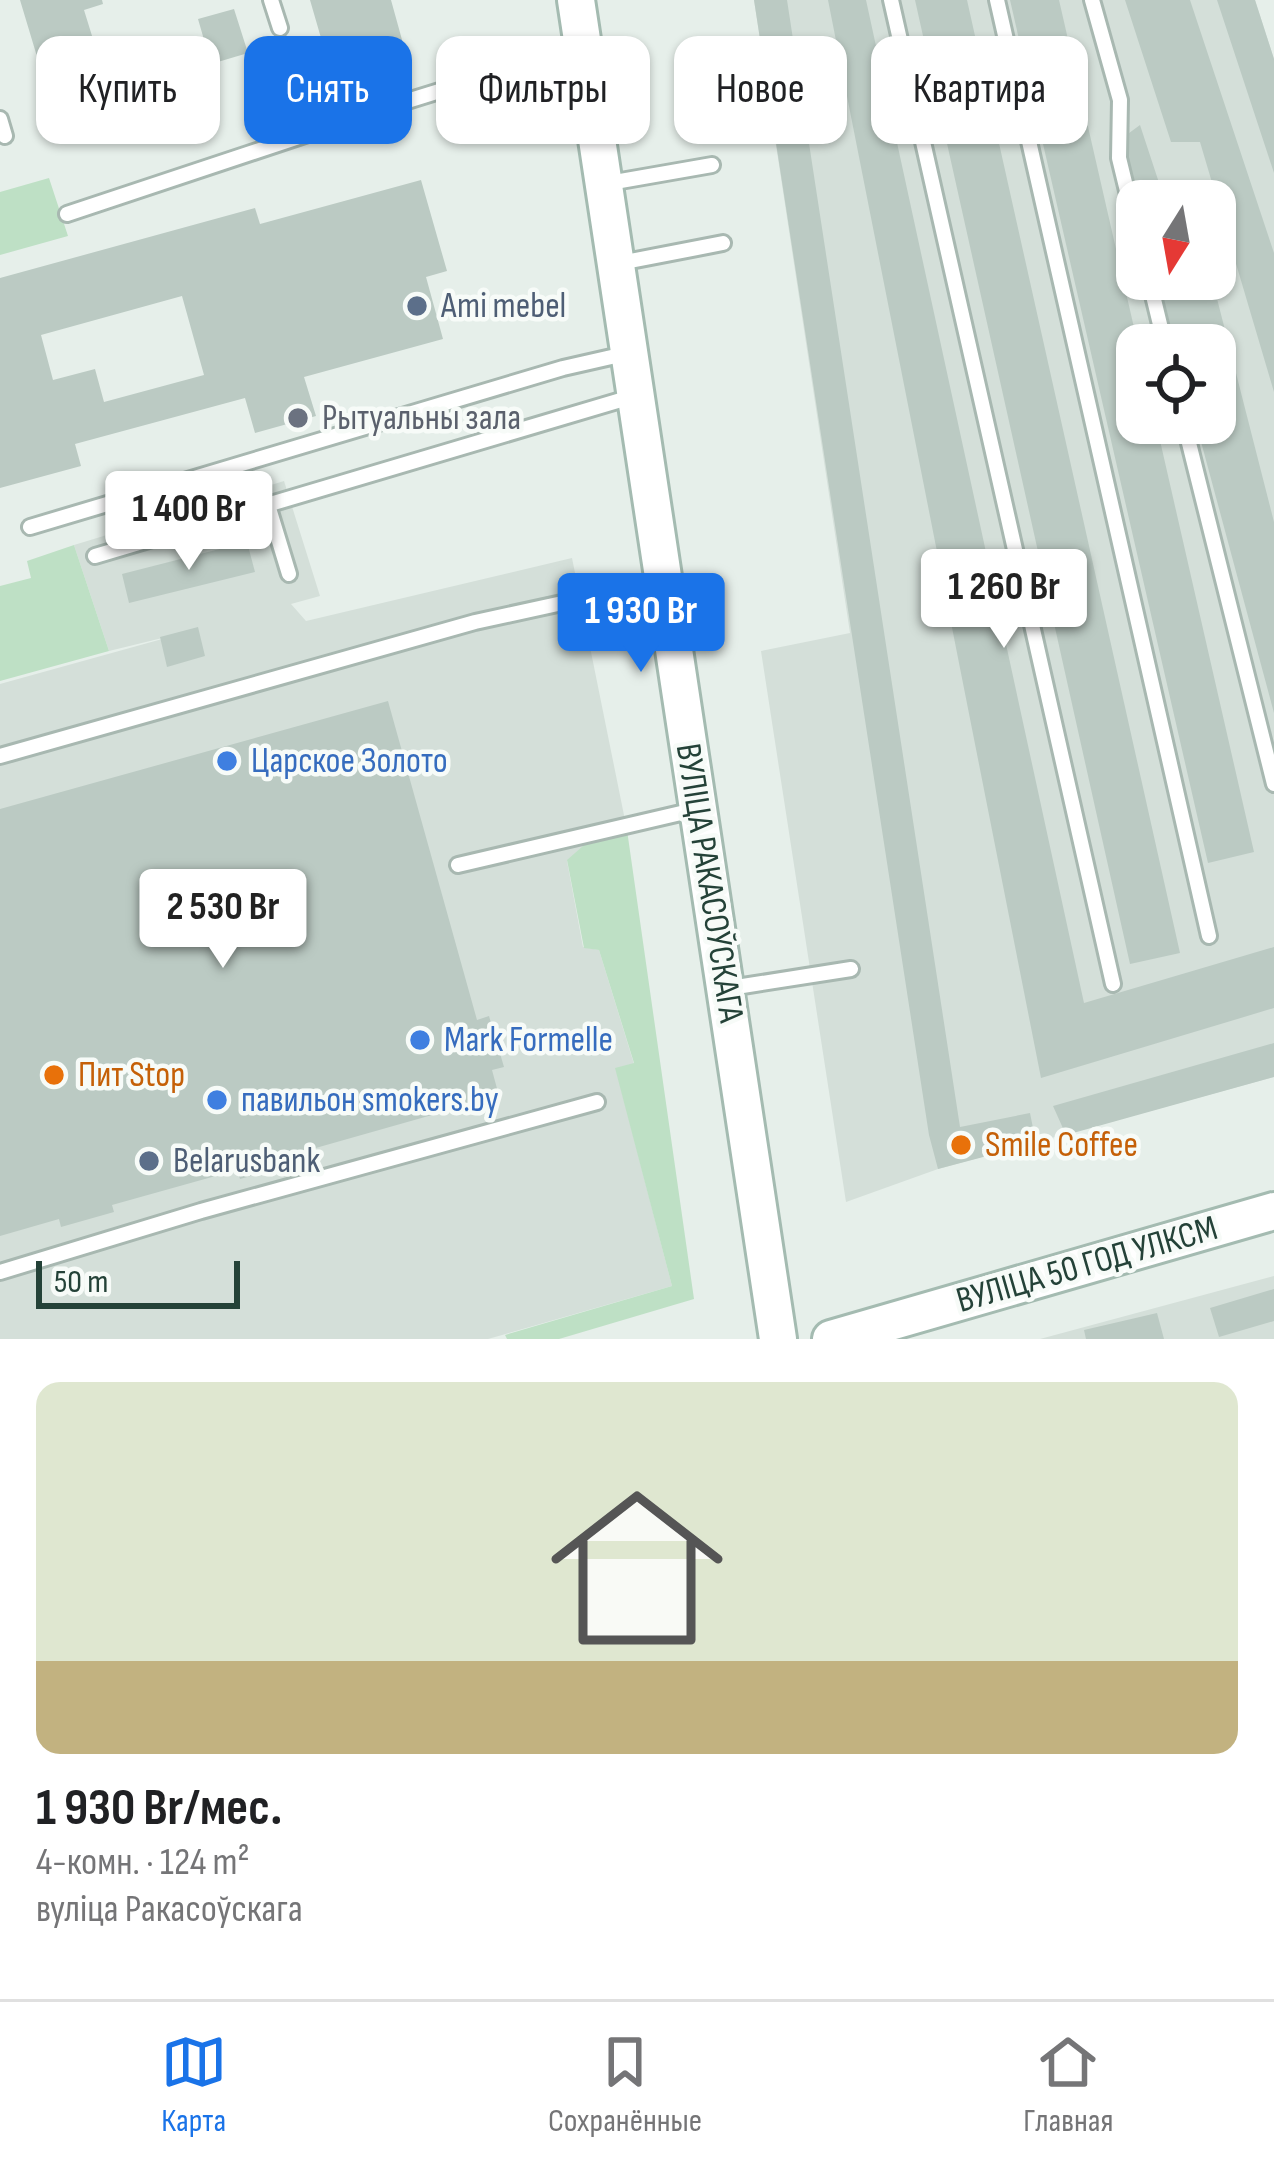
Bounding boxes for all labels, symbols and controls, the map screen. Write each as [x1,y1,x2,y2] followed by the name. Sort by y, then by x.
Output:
[36,36,220,144] chip: Купить
[244,36,412,144] chip: Снять
[436,36,650,144] chip: Фильтры
[674,36,847,144] chip: Новое
[871,36,1088,144] chip: Квартира
[1116,180,1236,300] north arrow
[1116,180,1236,444] map controls
[440,285,566,328] place label: Ami mebel
[404,293,430,319] marker: Ami mebel
[1116,324,1236,444] button: locate
[322,397,521,440] place label: Рытуальны зала
[285,405,311,431] marker: Рытуальны зала
[65,471,313,573] pin: 1 400 Br
[132,486,246,533] text: 1 400 Br
[880,549,1128,651] pin: 1 260 Br
[948,564,1060,611] text: 1 260 Br
[517,573,765,675] pin: 1 930 Br
[585,588,697,635] text: 1 930 Br
[251,740,448,783] place label: Царское Золото
[666,741,752,1026] street label: ВУЛІЦА РАКАСОЎСКАГА
[214,748,240,774] marker: Царское Золото
[99,869,347,971] pin: 2 530 Br
[166,884,280,931] text: 2 530 Br
[444,1019,613,1062] place label: Mark Formelle
[407,1027,433,1053] marker: Mark Formelle
[78,1054,185,1097] place label: Пит Stop
[41,1062,67,1088] marker: Пит Stop
[241,1079,499,1122] place label: павильон smokers.by
[204,1087,230,1113] marker: павильон smokers.by
[985,1124,1138,1167] place label: Smile Coffee
[948,1132,974,1158] marker: Smile Coffee
[173,1140,321,1183] place label: Belarusbank
[136,1148,162,1174] marker: Belarusbank
[952,1207,1222,1323] street label: ВУЛІЦА 50 ГОД УЛКСМ
[36,1255,240,1308] scale bar
[54,1262,108,1302] text: 50 m
[529,1460,745,1676] icon: home
[36,1778,282,1839] text: 1 930 Br/мес.
[36,1839,250,1886] text: 4-комн. · 124 m²
[36,1886,303,1933] text: вуліца Ракасоўскага
[161,2029,227,2141] tab: Карта
[548,2029,702,2141] tab: Сохранённые
[1023,2029,1113,2141] tab: Главная

